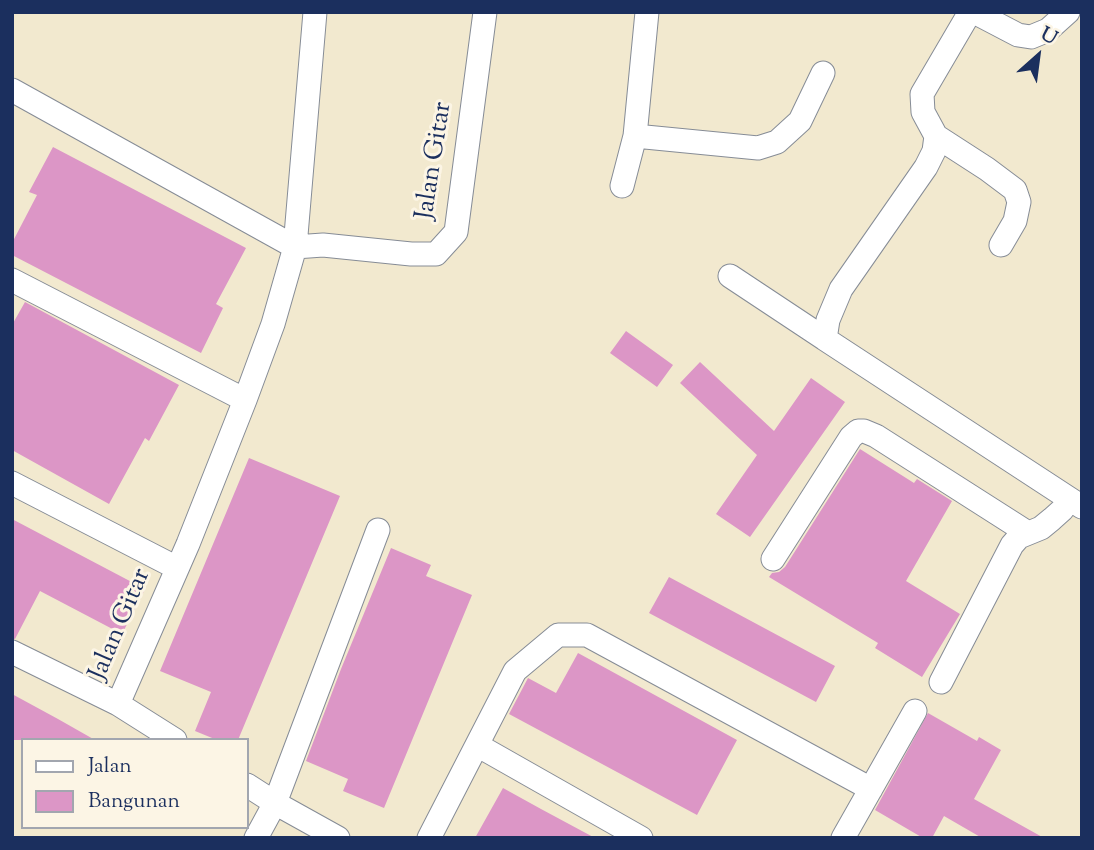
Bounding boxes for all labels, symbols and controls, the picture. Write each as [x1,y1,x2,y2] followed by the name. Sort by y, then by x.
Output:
[1003,21,1073,91] north arrow
[1035,21,1061,53] text: U
[411,100,461,222] street label: Jalan Gitar
[84,564,160,686] street label: Jalan Gitar
[21,738,248,829] legend
[88,752,132,782] text: Jalan
[88,787,180,817] text: Bangunan

